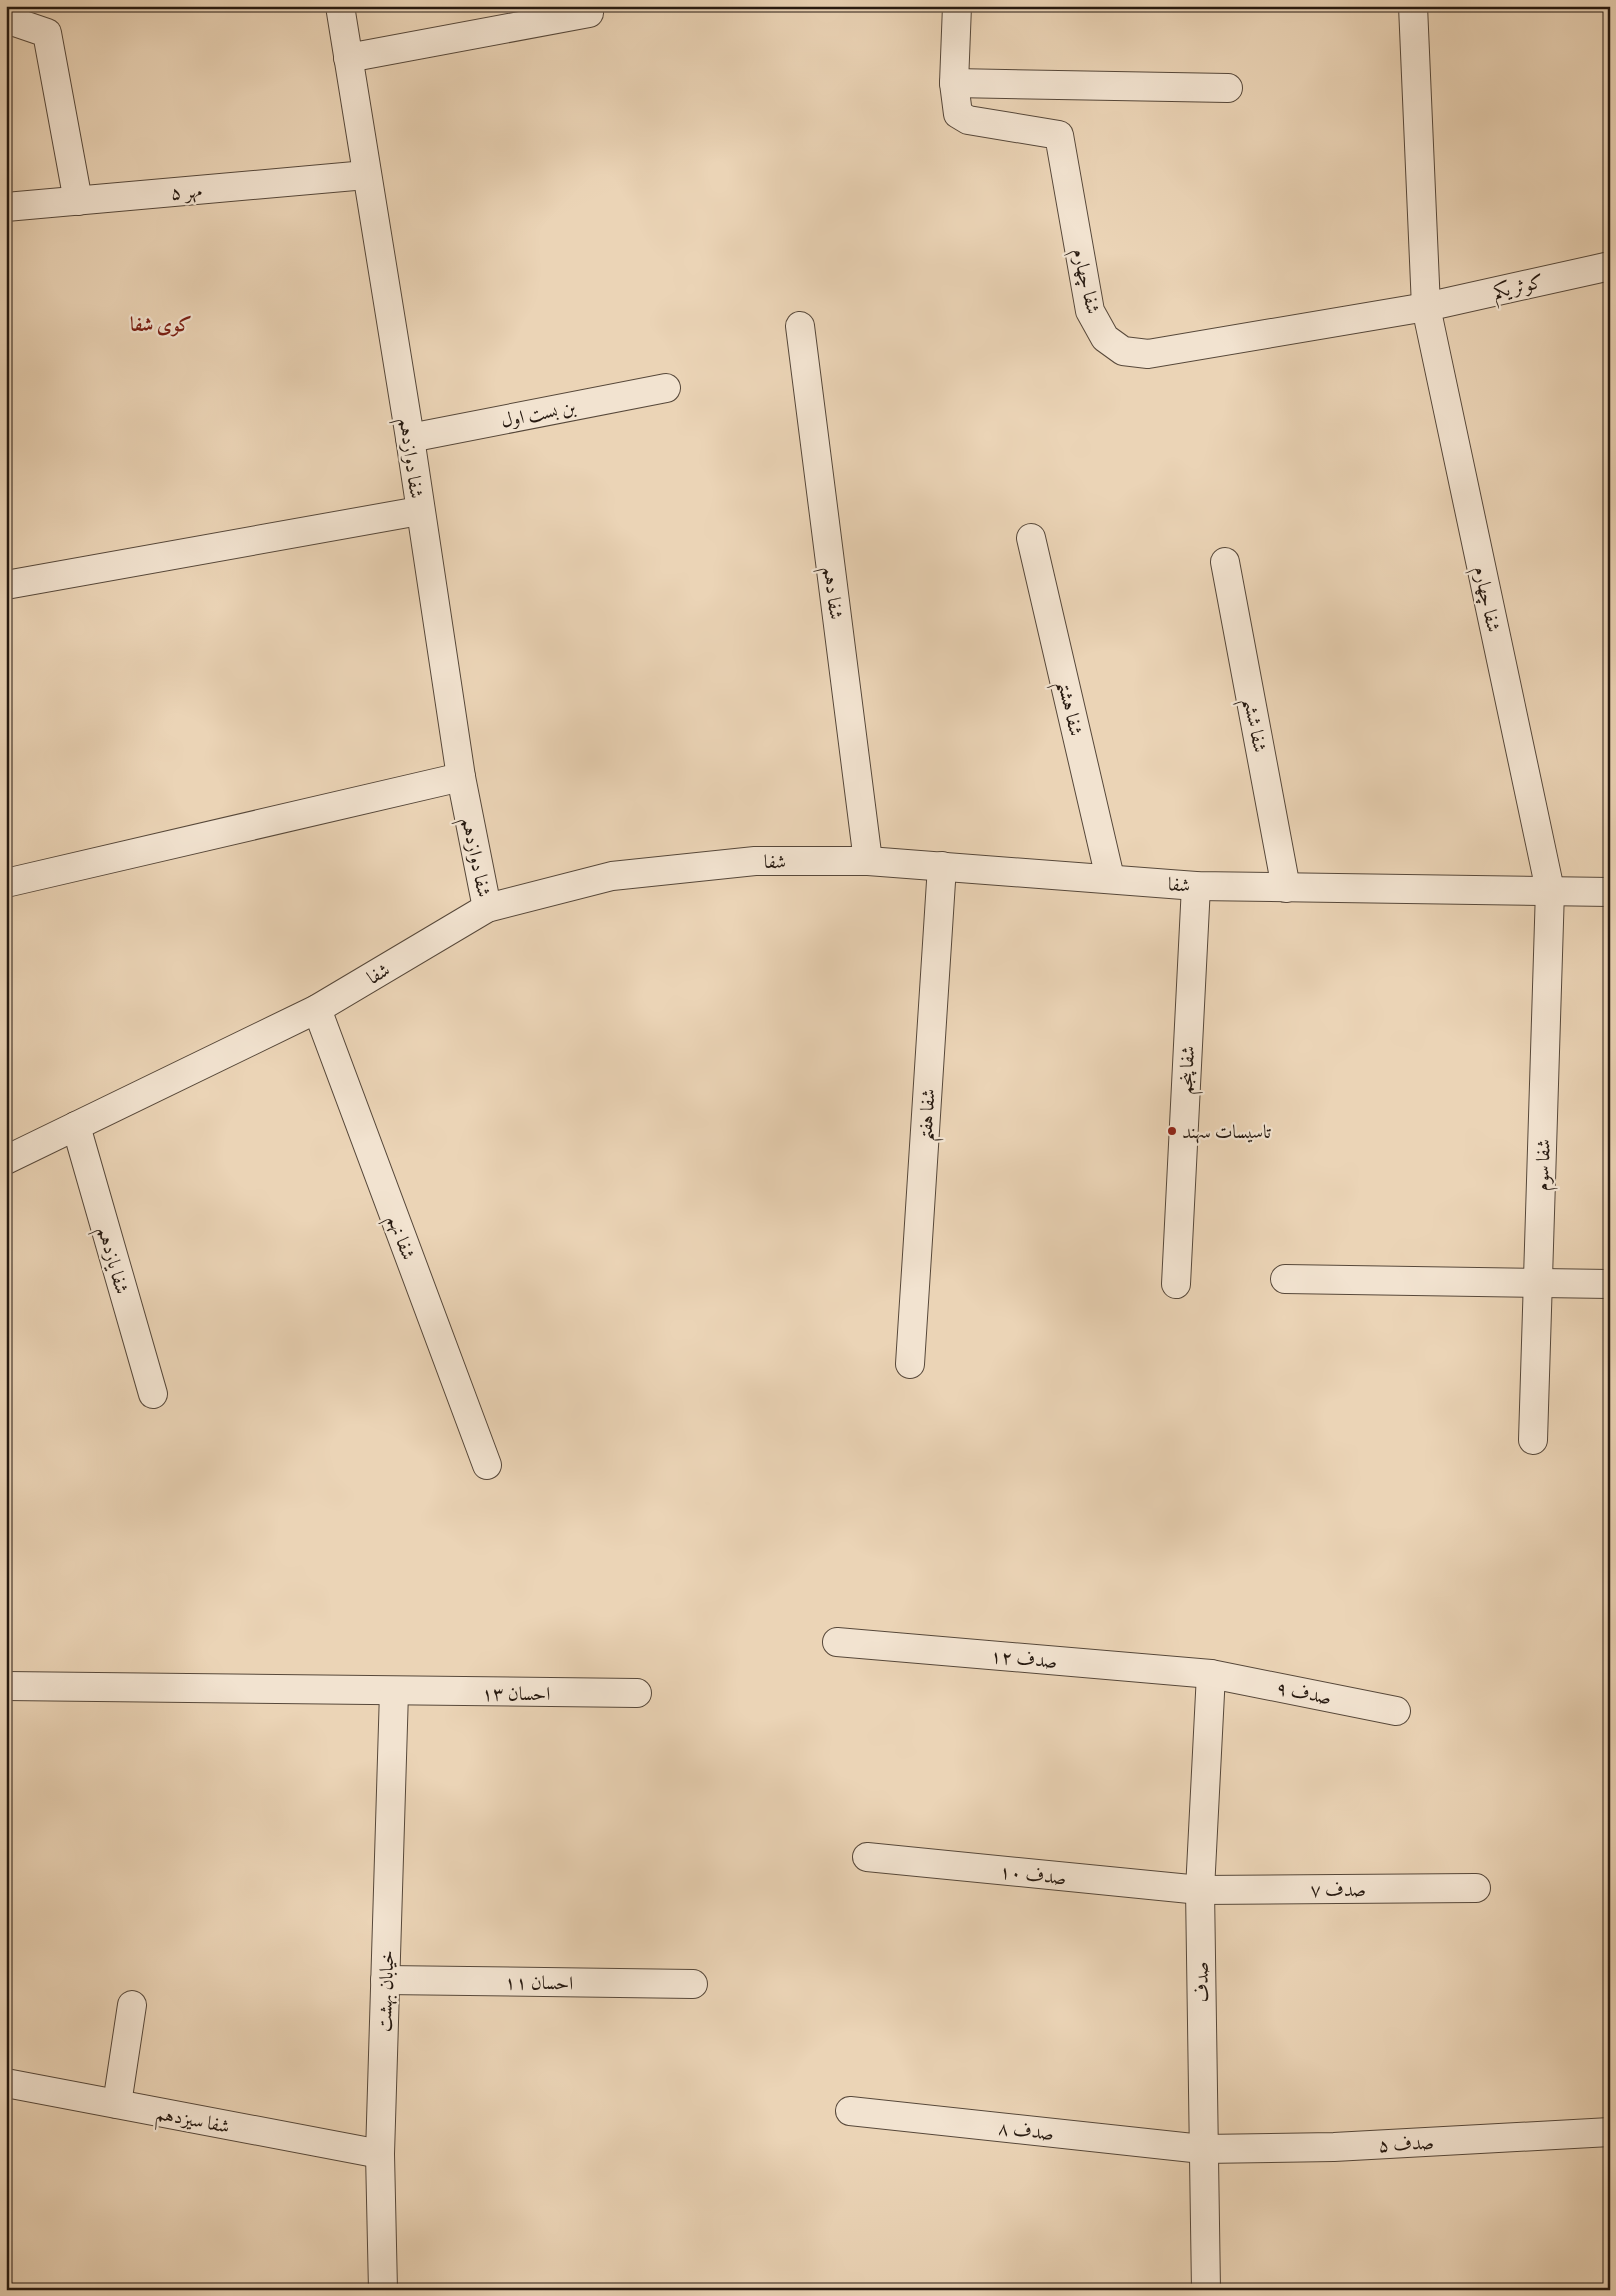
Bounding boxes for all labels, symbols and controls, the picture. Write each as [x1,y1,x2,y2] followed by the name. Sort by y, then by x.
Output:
[169,179,203,205] street label: مهر ۵
[1063,246,1105,317] street label: شفا چهارم
[1491,270,1547,309] street label: کوثر یکم
[130,313,192,338] district label: کوی شفا
[499,395,578,433] street label: بن بست اول
[388,416,429,501] street label: شفا دوازدهم
[1464,564,1506,635] street label: شفا چهارم
[812,565,848,622] street label: شفا دهم
[1045,678,1088,740] street label: شفا هشتم
[1231,696,1272,756] street label: شفا ششم
[450,815,496,901] street label: شفا دوازدهم
[764,850,786,874] street label: شفا
[1167,872,1191,898] street label: شفا
[363,958,394,990] street label: شفا
[1174,1045,1206,1095] street label: شفا پنجم
[913,1088,948,1143] street label: شفا هفتم
[1182,1120,1271,1144] place label: تاسیسات سهند
[1166,1125,1178,1137] marker: تاسیسات سهند
[1530,1139,1560,1192] street label: شفا سوم
[376,1212,420,1265] street label: شفا نهم
[86,1224,134,1298] street label: شفا یازدهم
[989,1644,1058,1674] street label: صدف ۱۲
[1274,1676,1334,1710] street label: صدف ۹
[482,1682,550,1706] street label: احسان ۱۳
[998,1860,1067,1890] street label: صدف ۱۰
[1310,1878,1366,1902] street label: صدف ۷
[373,1950,399,2032] street label: خیابان بهشت
[1190,1961,1214,2003] street label: صدف
[504,1970,574,1996] street label: احسان ۱۱
[153,2101,232,2145] street label: شفا سیزدهم
[997,2116,1055,2146] street label: صدف ۸
[1377,2131,1435,2157] street label: صدف ۵

